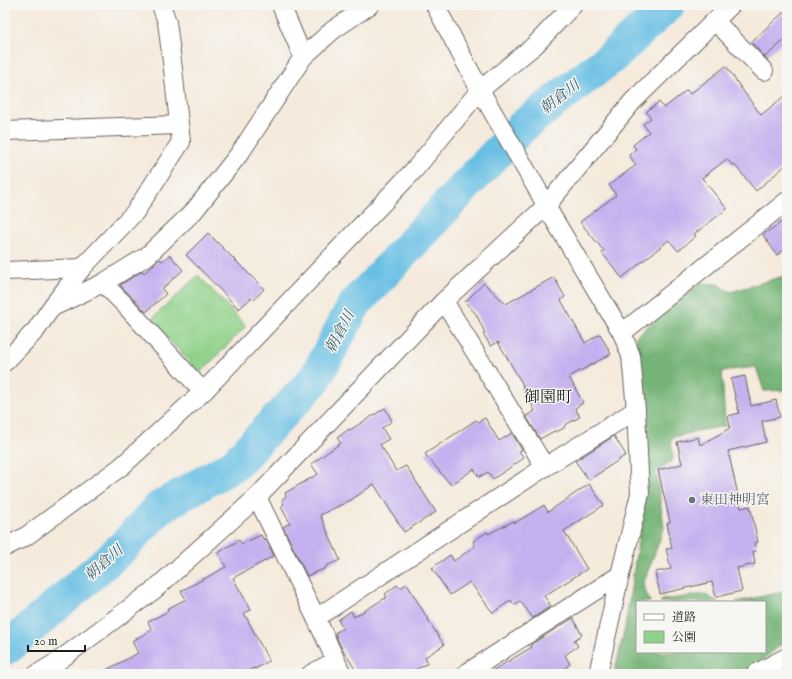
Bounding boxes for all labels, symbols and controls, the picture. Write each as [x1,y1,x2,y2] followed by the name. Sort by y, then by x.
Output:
[536,74,585,118] water label: 朝倉川
[321,306,360,356] water label: 朝倉川
[524,388,572,408] district label: 御園町
[700,491,770,509] place label: 東田神明宮
[687,495,697,505] marker: 東田神明宮
[81,540,129,585] water label: 朝倉川
[636,601,766,653] legend
[672,610,696,625] text: 道路
[28,627,85,653] scale bar
[672,630,696,645] text: 公園
[34,634,57,649] text: 20 m

